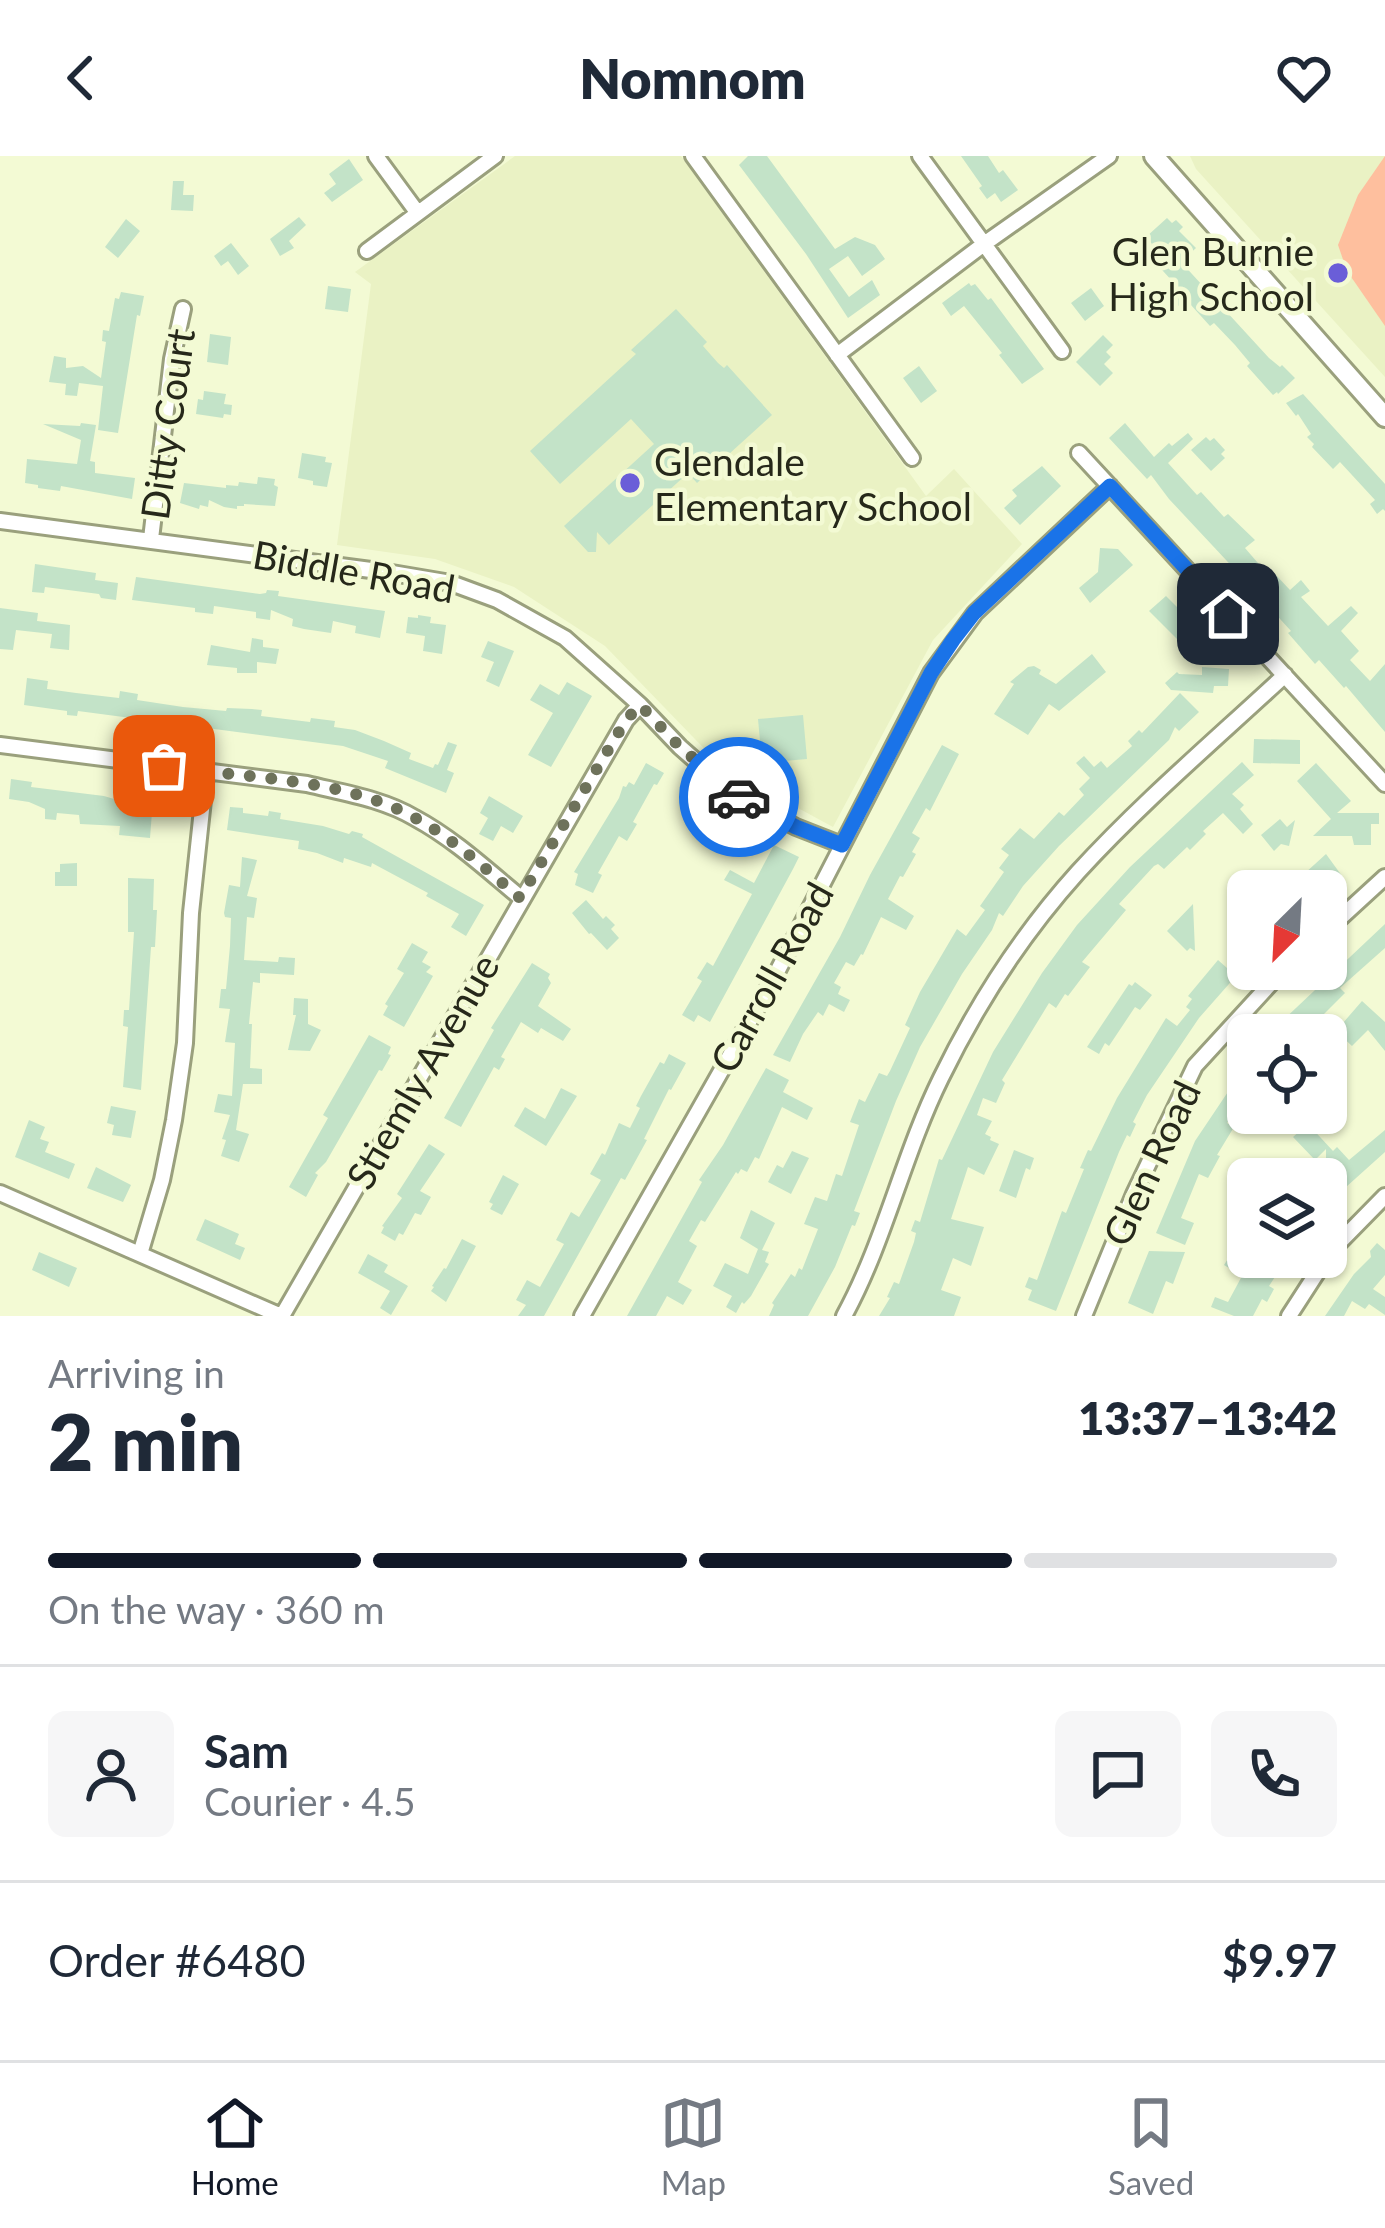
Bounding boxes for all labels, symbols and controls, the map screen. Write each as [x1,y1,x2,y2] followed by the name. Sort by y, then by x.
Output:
[48,45,114,111] icon: back
[1271,45,1337,111] icon: heart
[579,46,806,111] text: Nomnom
[1108,228,1314,319] place label: Glen Burnie High School
[1325,260,1351,286] marker: Glen Burnie High School
[131,326,203,522] street label: Ditty Court
[654,438,972,529] place label: Glendale Elementary School
[617,470,643,496] marker: Glendale Elementary School
[249,531,459,611] street label: Biddle Road
[1177,563,1279,665] pin
[1195,581,1261,647] icon: home
[113,715,215,817] pin
[131,733,197,799] icon: bag
[679,737,799,857] courier
[706,764,772,830] icon: car
[1227,870,1347,990] north arrow
[1227,870,1347,1278] map controls
[700,874,842,1080] street label: Carroll Road
[336,946,508,1196] street label: Stiemly Avenue
[1227,1014,1347,1134] button: locate
[1093,1073,1209,1253] street label: Glen Road
[1227,1158,1347,1278] button: layers
[48,1350,225,1396] text: Arriving in
[1078,1391,1337,1445] text: 13:37–13:42
[48,1394,243,1488] text: 2 min
[48,1586,385,1632] text: On the way · 360 m
[48,1711,174,1837] button: person
[1055,1711,1181,1837] button: chat
[1211,1711,1337,1837] button: phone
[204,1724,289,1778] text: Sam
[204,1778,416,1824] text: Courier · 4.5
[48,1933,306,1987] text: Order #6480
[1222,1933,1337,1987] text: $9.97
[191,2090,279,2202] tab: Home
[660,2090,726,2202] tab: Map
[1108,2090,1194,2202] tab: Saved

